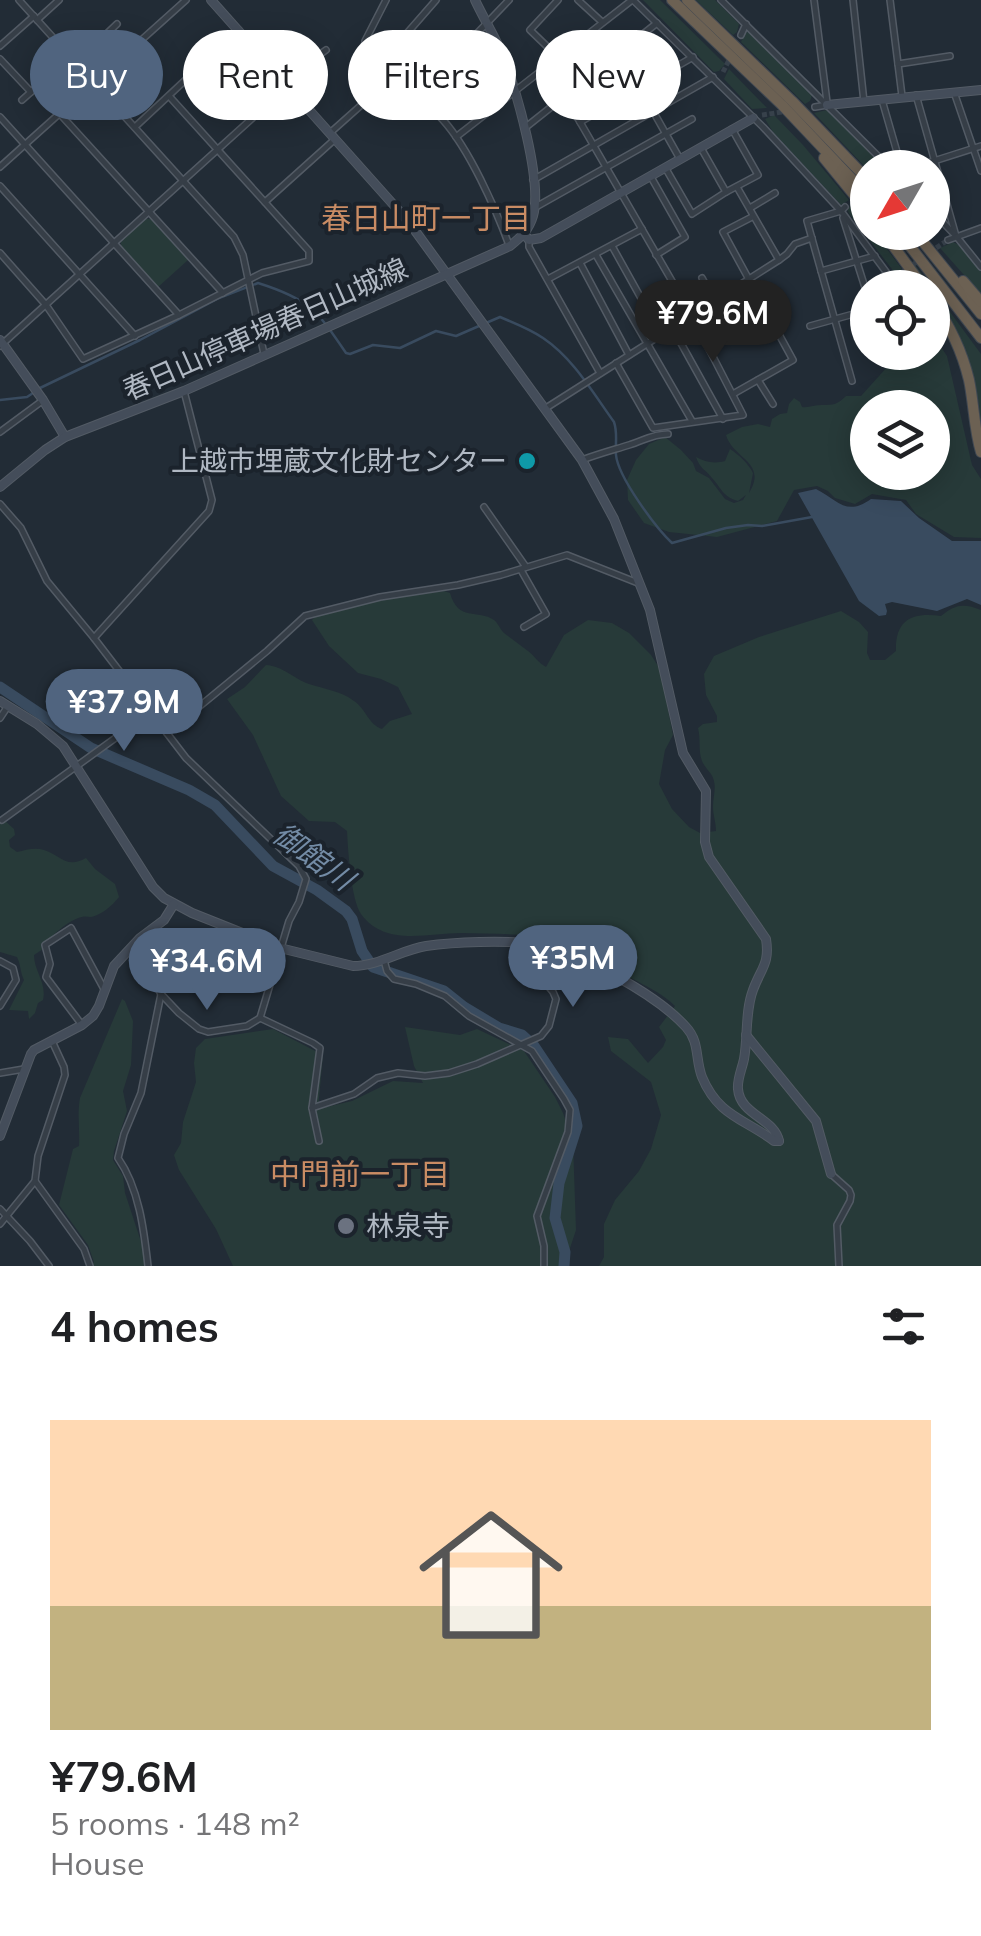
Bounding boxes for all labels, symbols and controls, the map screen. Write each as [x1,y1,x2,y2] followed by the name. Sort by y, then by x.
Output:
[30,30,163,120] chip: Buy
[183,30,328,120] chip: Rent
[348,30,516,120] chip: Filters
[536,30,681,120] chip: New
[850,150,950,250] north arrow
[850,150,950,490] map controls
[321,199,531,237] district label: 春日山町一丁目
[117,250,413,407] street label: 春日山停車場春日山城線
[850,270,950,370] button: locate
[632,280,794,365] pin: ¥79.6M
[657,292,769,332] text: ¥79.6M
[850,390,950,490] button: layers
[171,443,507,478] place label: 上越市埋蔵文化財センター
[516,450,538,472] marker: 上越市埋蔵文化財センター
[43,669,205,754] pin: ¥37.9M
[68,681,180,721] text: ¥37.9M
[266,814,364,900] water label: 御館川
[514,925,632,1010] pin: ¥35M
[126,928,288,1013] pin: ¥34.6M
[530,937,616,977] text: ¥35M
[151,940,263,980] text: ¥34.6M
[270,1155,450,1193] district label: 中門前一丁目
[366,1208,450,1243] place label: 林泉寺
[335,1215,357,1237] marker: 林泉寺
[876,1299,931,1354] icon: filters
[50,1300,219,1353] text: 4 homes
[401,1485,581,1665] icon: home
[50,1750,198,1803] text: ¥79.6M
[50,1803,300,1843] text: 5 rooms · 148 m²
[50,1843,145,1883] text: House

